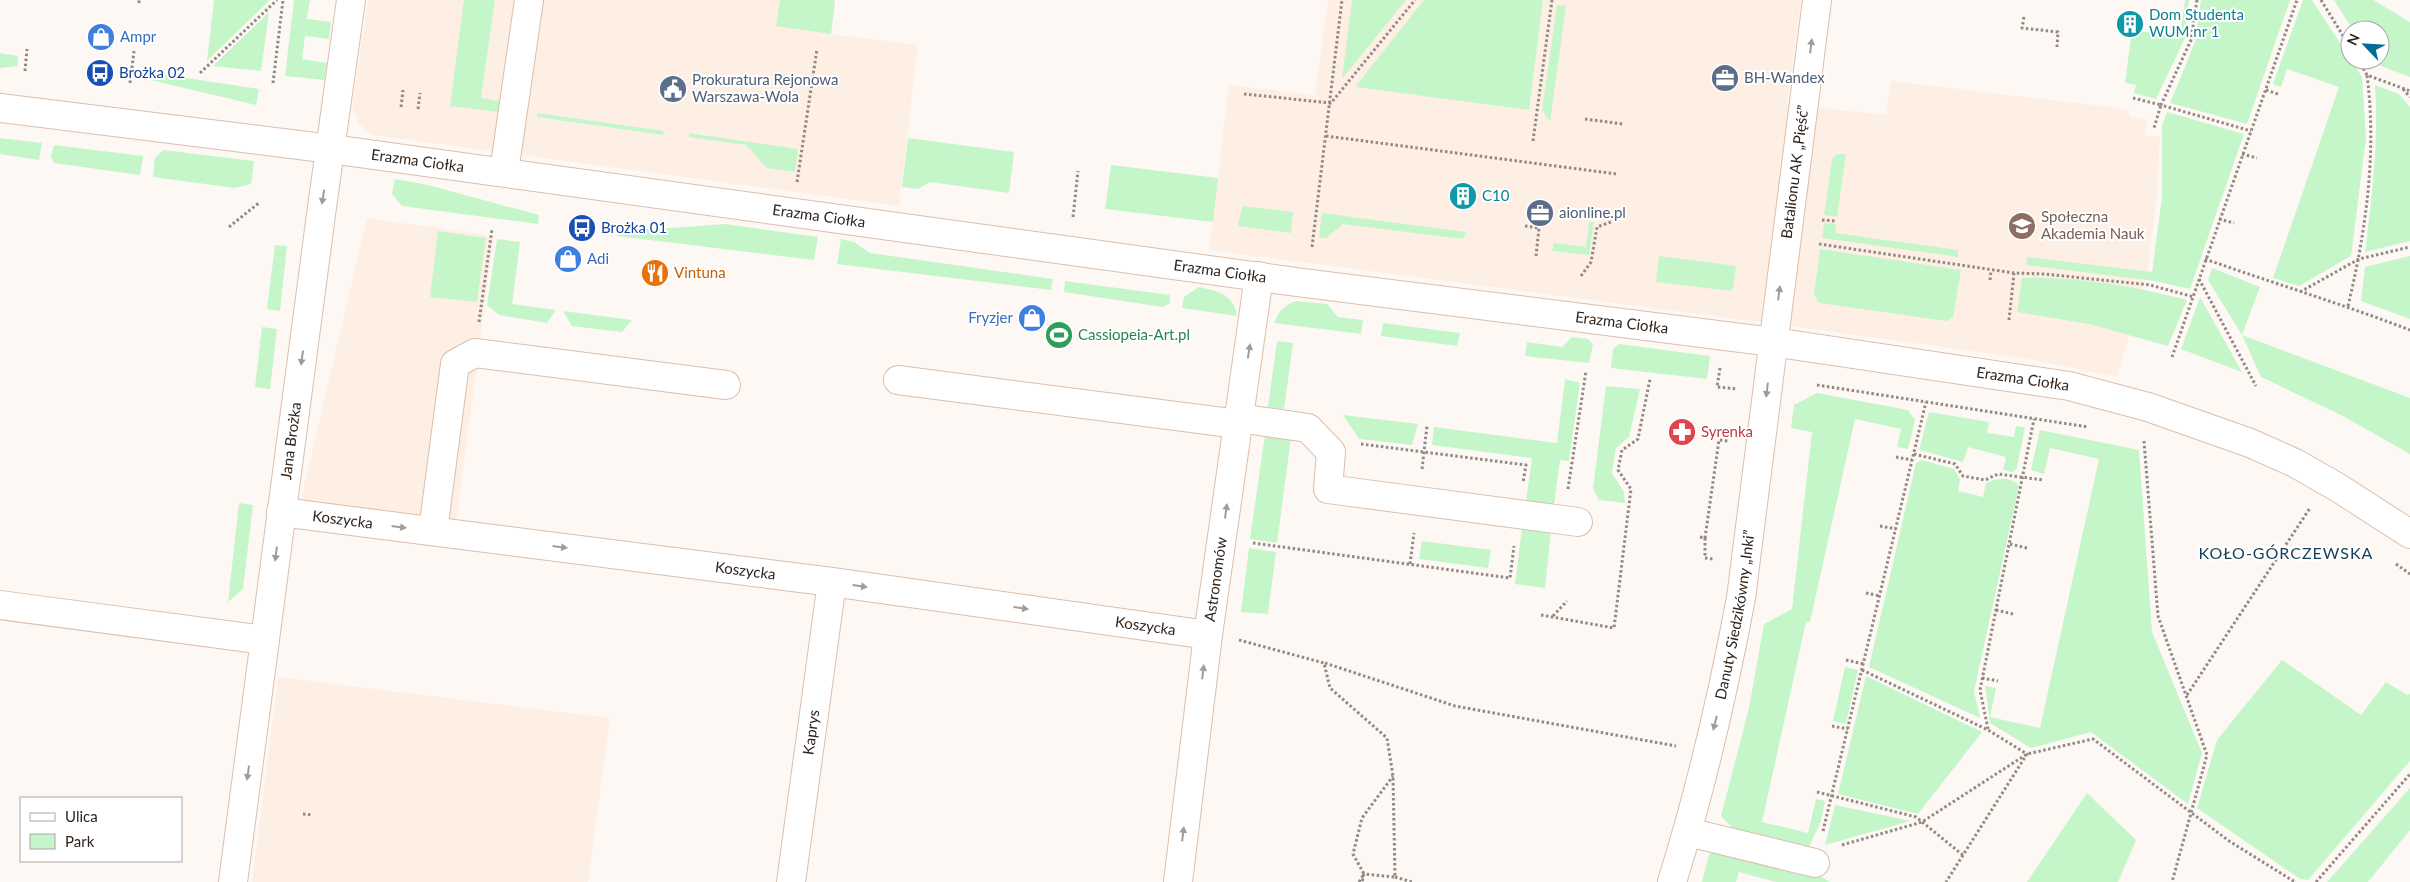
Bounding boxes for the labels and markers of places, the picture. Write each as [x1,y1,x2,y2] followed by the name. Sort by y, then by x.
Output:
[2149,5,2244,40] place label: Dom Studenta WUM nr 1
[2115,9,2145,39] building icon: Dom Studenta WUM nr 1
[86,22,116,52] shop icon: Ampr
[120,27,157,45] place label: Ampr
[85,58,115,88] bus stop icon: Brożka 02
[119,63,185,81] place label: Brożka 02
[1710,63,1740,93] office icon: BH-Wandex
[1744,68,1825,86] place label: BH-Wandex
[692,70,838,105] place label: Prokuratura Rejonowa Warszawa-Wola
[658,74,688,104] public building icon: Prokuratura Rejonowa Warszawa-Wola
[1448,181,1478,211] building icon: C10
[1482,186,1510,204] place label: C10
[1525,198,1555,228] office icon: aionline.pl
[1559,203,1626,221] place label: aionline.pl
[2041,207,2145,242] place label: Społeczna Akademia Nauk
[2007,211,2037,241] school or university icon: Społeczna Akademia Nauk
[567,213,597,243] bus stop icon: Brożka 01
[601,218,667,236] place label: Brożka 01
[553,244,583,274] shop icon: Adi
[587,249,609,267] place label: Adi
[640,258,670,288] restaurant icon: Vintuna
[674,263,726,281] place label: Vintuna
[1017,303,1047,333] shop icon: Fryzjer
[968,308,1014,326] place label: Fryzjer
[1044,320,1074,350] sports icon: Cassiopeia-Art.pl
[1078,325,1190,343] place label: Cassiopeia-Art.pl
[1667,417,1697,447] pharmacy icon: Syrenka
[1701,422,1753,440] place label: Syrenka

